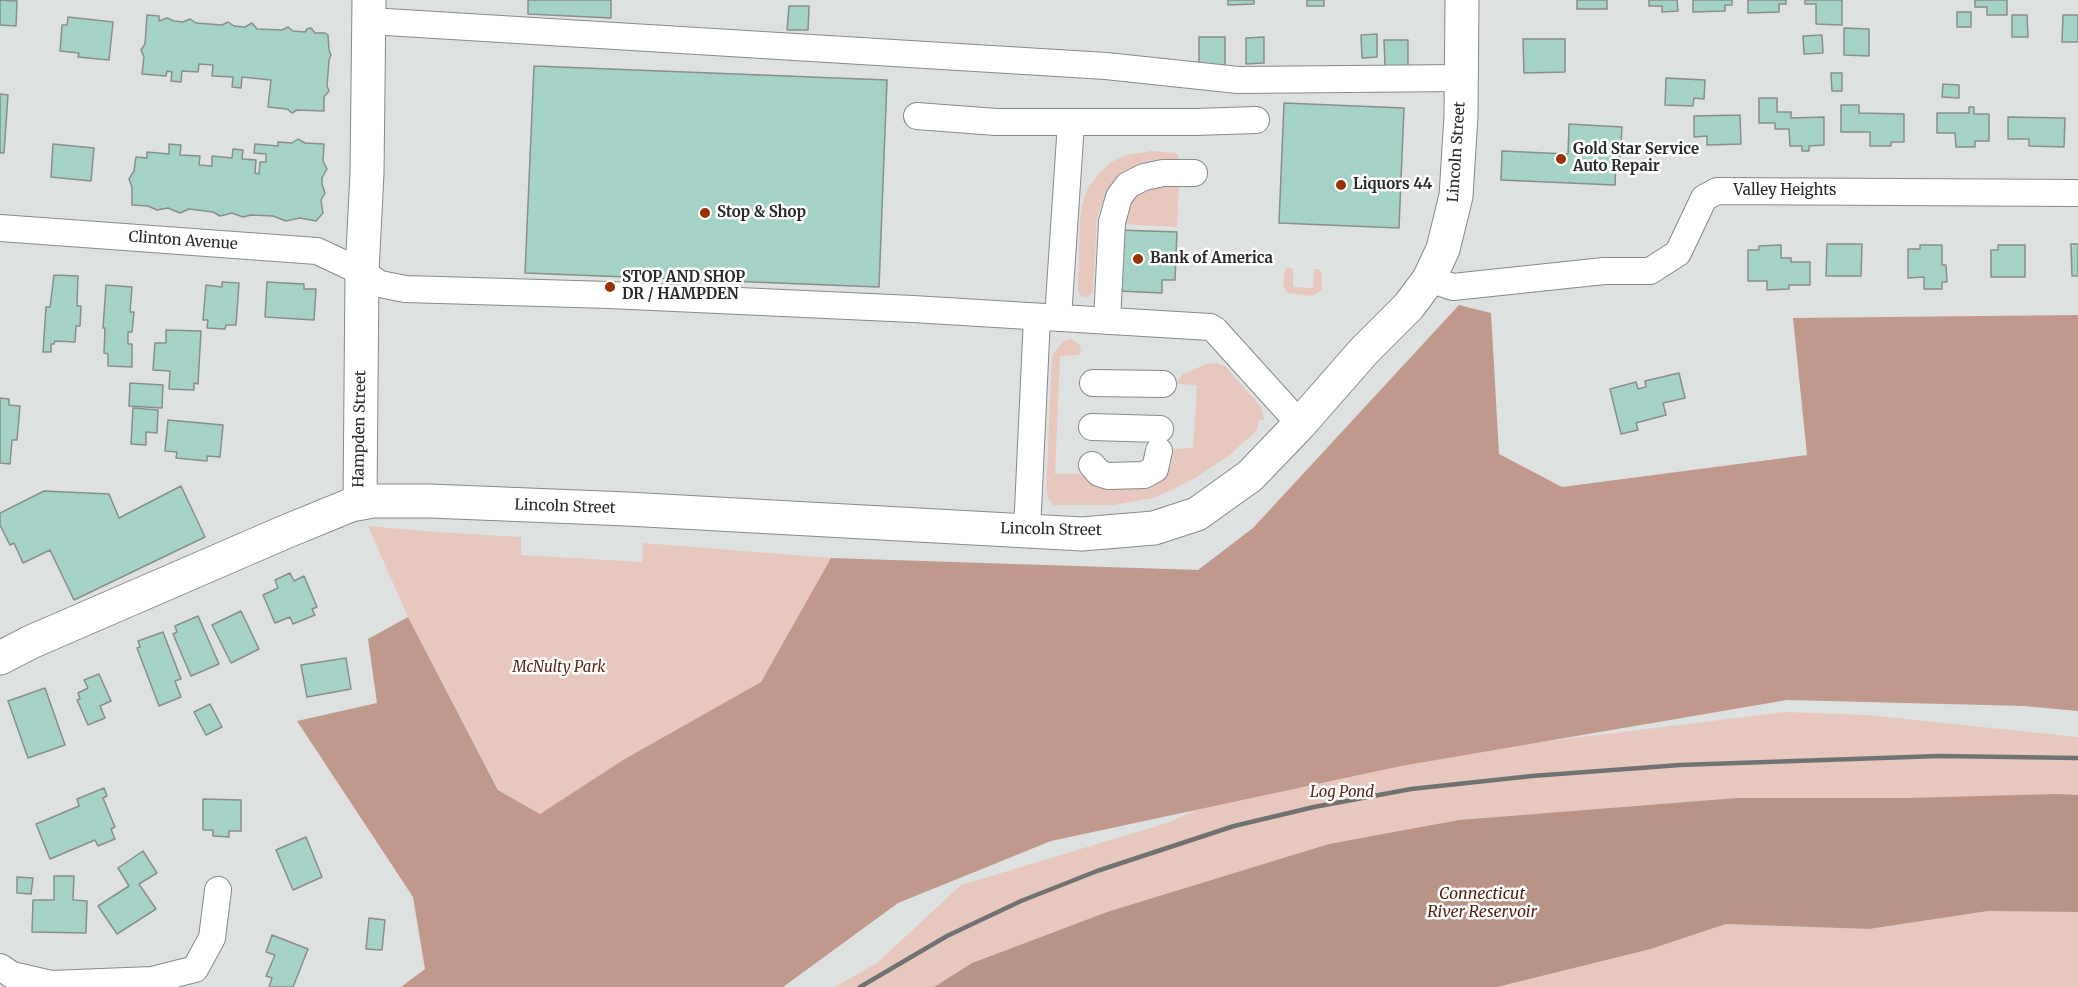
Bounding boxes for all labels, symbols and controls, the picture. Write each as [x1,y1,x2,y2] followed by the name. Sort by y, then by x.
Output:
[1444,101,1470,203] street label: Lincoln Street
[1573,141,1699,176] place label: Gold Star Service Auto Repair
[1554,152,1568,166] marker: Gold Star Service Auto Repair
[1353,176,1432,194] place label: Liquors 44
[1334,178,1348,192] marker: Liquors 44
[1734,182,1836,200] street label: Valley Heights
[717,204,806,222] place label: Stop & Shop
[698,206,712,220] marker: Stop & Shop
[128,228,238,254] street label: Clinton Avenue
[1150,250,1273,268] place label: Bank of America
[1131,252,1145,266] marker: Bank of America
[622,269,745,304] place label: STOP AND SHOP DR / HAMPDEN
[603,280,617,294] marker: STOP AND SHOP DR / HAMPDEN
[350,370,370,488] street label: Hampden Street
[514,496,616,518] street label: Lincoln Street
[1000,520,1102,540] street label: Lincoln Street
[513,659,605,677] park label: McNulty Park
[1310,784,1374,802] park label: Log Pond
[1427,884,1537,922] water label: Connecticut River Reservoir

